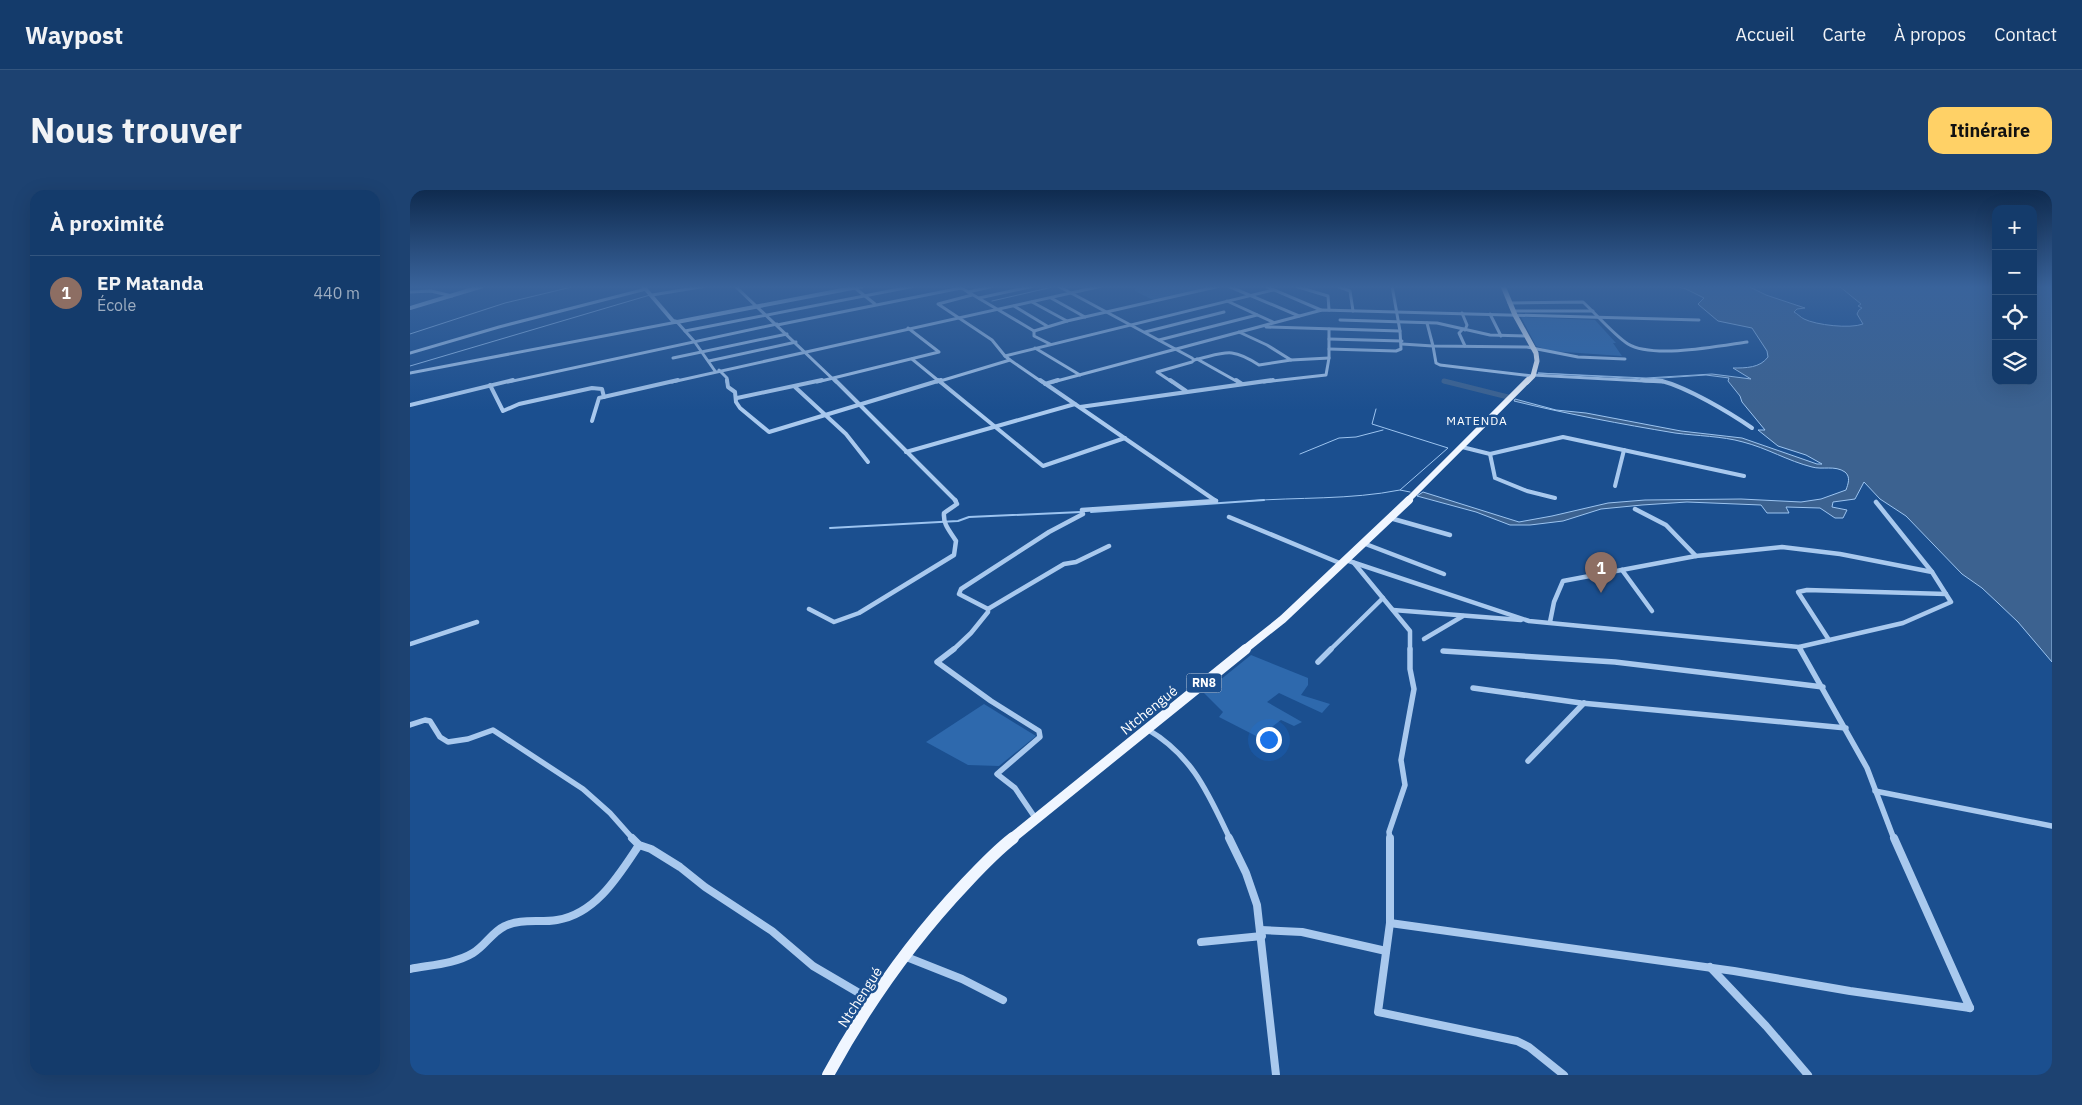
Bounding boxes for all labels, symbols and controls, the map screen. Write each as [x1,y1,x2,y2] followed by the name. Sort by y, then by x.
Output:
[25,19,123,51] text: Waypost
[1735,23,1794,46] text: Accueil
[1822,23,1866,46] text: Carte
[1894,23,1966,46] text: À propos
[1994,23,2057,46] text: Contact
[30,107,242,153] text: Nous trouver
[1928,107,2052,154] button: Itinéraire
[1992,205,2037,385] map controls
[1992,205,2037,250] button: +
[50,209,164,237] text: À proximité
[1992,250,2037,295] button: −
[97,271,204,295] text: EP Matanda
[61,283,71,303] text: 1
[313,283,360,303] text: 440 m
[97,295,136,315] text: École
[1992,295,2037,340] button: locate
[1992,340,2037,385] button: layers
[1446,413,1508,428] district label: MATENDA
[1585,552,1617,593] pin: 1
[1186,673,1222,692] road number: RN8
[1117,681,1181,739] street label: Ntchengué
[1256,727,1282,753] your location
[834,963,886,1031] street label: Ntchengué

